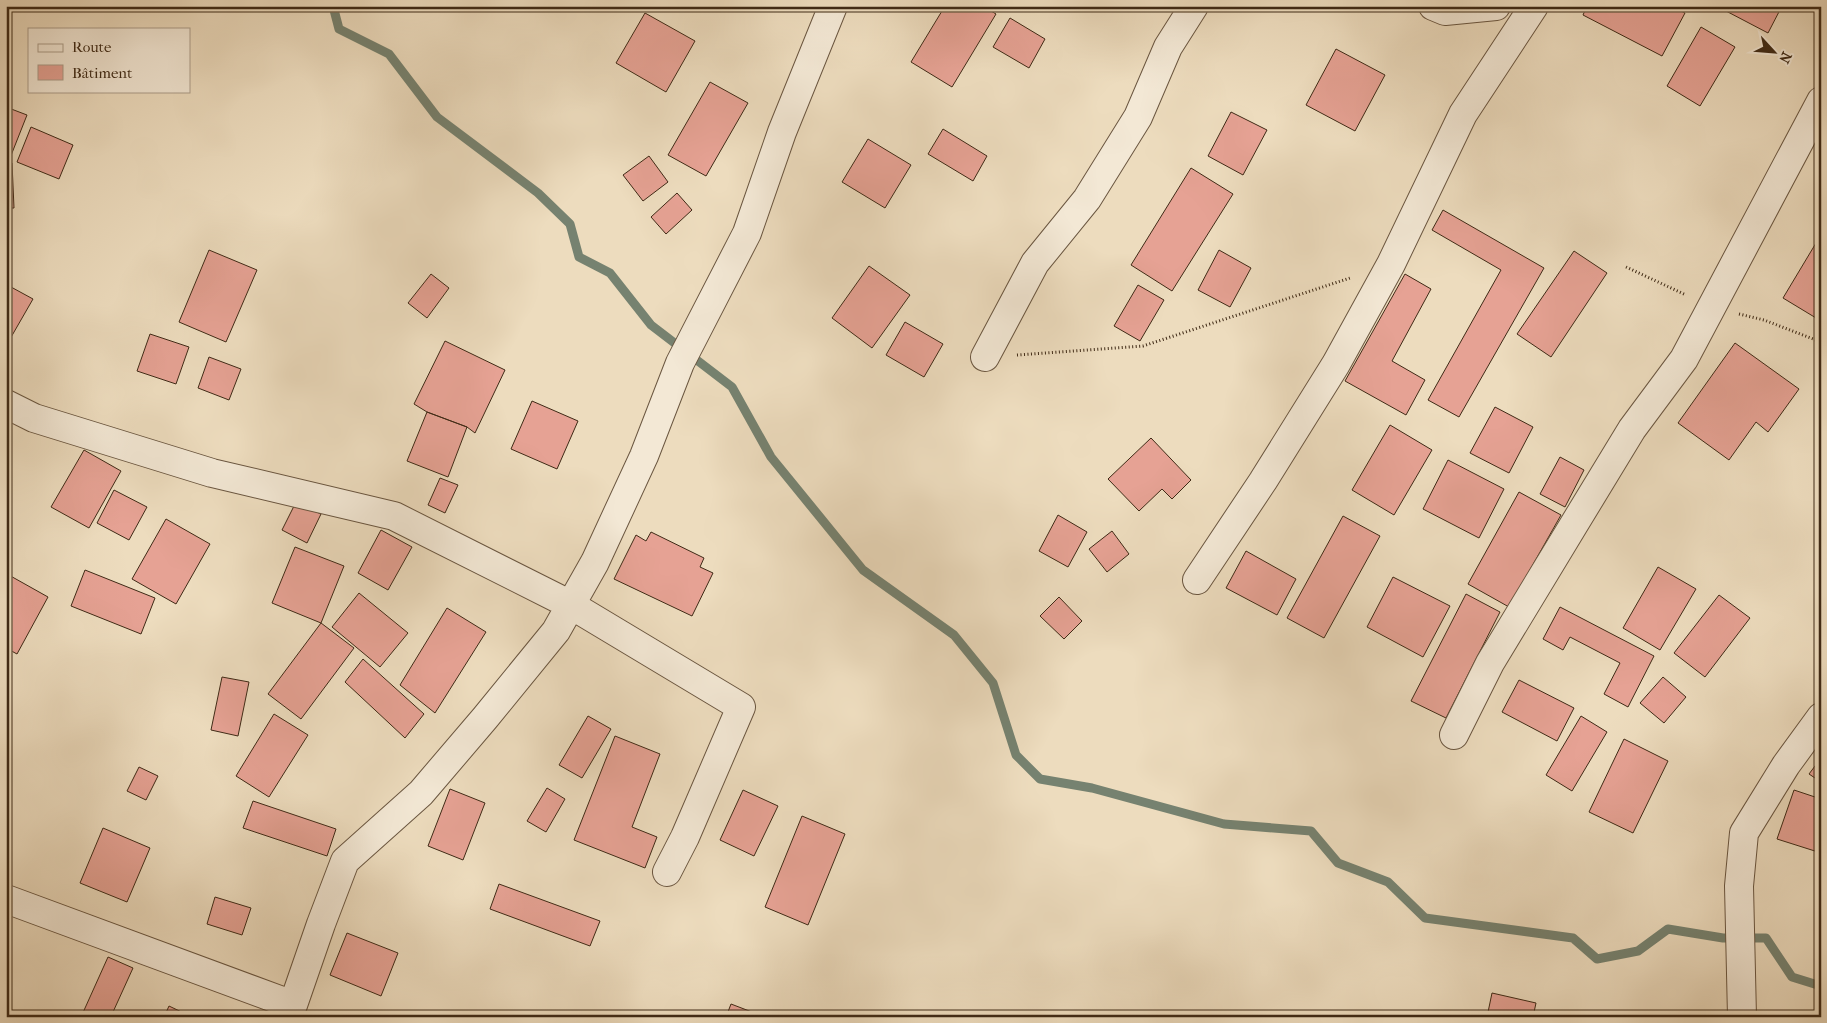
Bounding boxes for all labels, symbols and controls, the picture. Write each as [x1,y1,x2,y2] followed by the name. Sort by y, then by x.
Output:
[28,28,190,92] legend
[1750,28,1800,78] north arrow
[72,38,112,56] text: Route
[1775,49,1795,66] text: N
[72,64,133,82] text: Bâtiment

